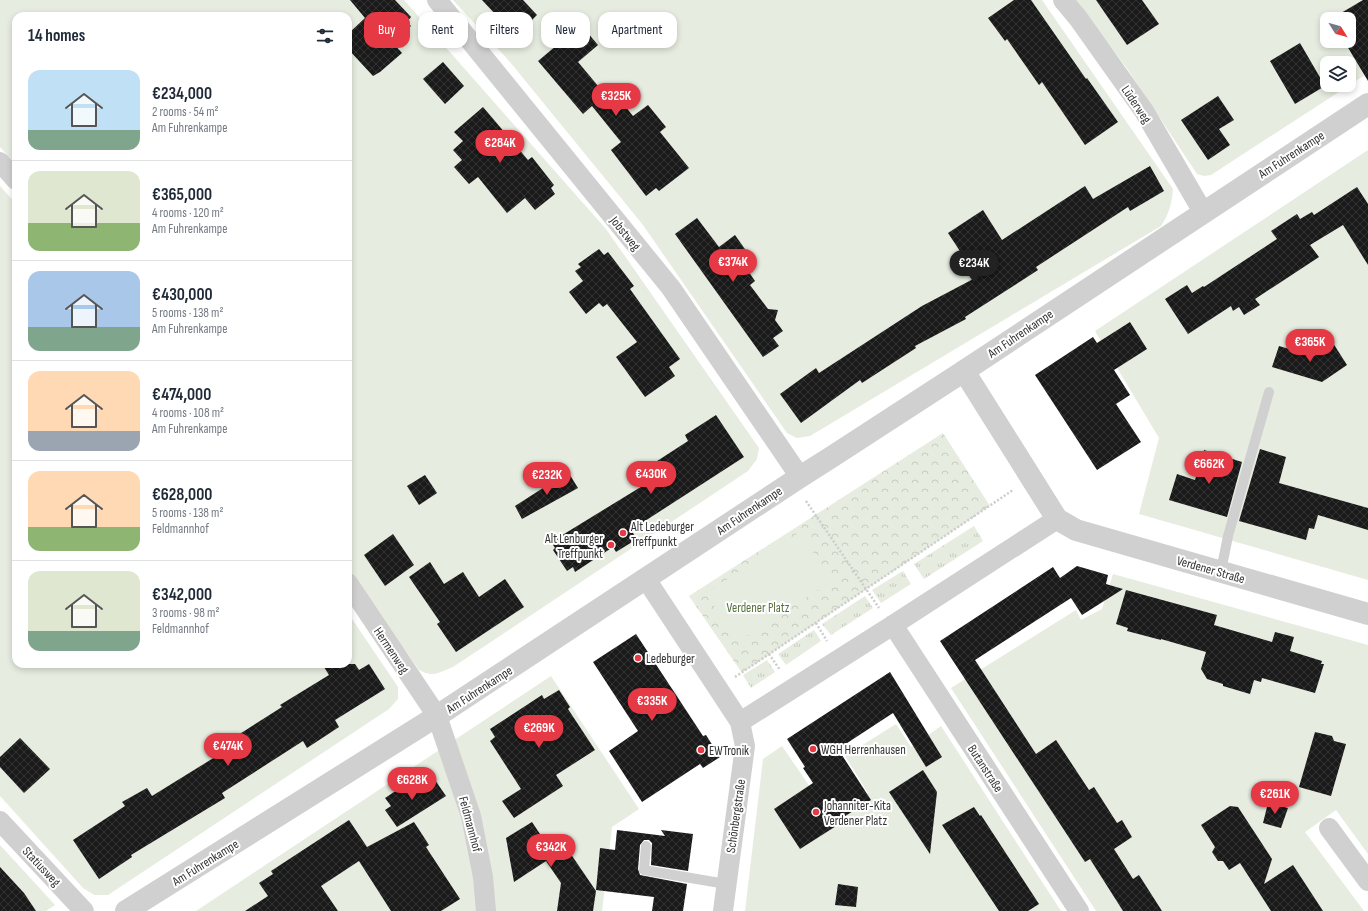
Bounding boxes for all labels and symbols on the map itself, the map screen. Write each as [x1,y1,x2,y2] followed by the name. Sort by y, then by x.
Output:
[1320,12,1356,48] north arrow
[1118,82,1155,127] street label: Lüderweg
[588,83,644,117] pin: €325K
[1255,128,1328,183] street label: Am Fuhrenkampe
[472,130,528,164] pin: €284K
[606,212,644,254] street label: Jobstweg
[705,249,761,283] pin: €374K
[946,250,1002,284] pin: €234K
[984,306,1056,362] street label: Am Fuhrenkampe
[1282,329,1338,363] pin: €365K
[1181,451,1237,485] pin: €662K
[623,461,679,495] pin: €430K
[519,462,575,496] pin: €232K
[713,483,785,539] street label: Am Fuhrenkampe
[630,519,694,550] place label: Alt Ledeburger Treffpunkt
[618,528,628,538] marker: Alt Ledeburger Treffpunkt
[544,531,603,562] place label: Alt Lenburger Treffpunkt
[606,540,616,550] marker: Alt Lenburger Treffpunkt
[1175,553,1247,587] street label: Verdener Straße
[726,600,790,616] park label: Verdener Platz
[370,624,412,677] street label: Hermenweg
[646,651,695,667] place label: Ledeburger
[633,653,643,663] marker: Ledeburger
[443,663,516,718] street label: Am Fuhrenkampe
[624,688,680,722] pin: €335K
[511,715,567,749] pin: €269K
[200,733,256,767] pin: €474K
[821,742,906,758] place label: WGH Herrenhausen
[964,742,1006,795] street label: Butanstraße
[709,743,749,759] place label: EWTronik
[808,744,818,754] marker: WGH Herrenhausen
[696,745,706,755] marker: EWTronik
[384,767,440,801] pin: €628K
[723,778,749,854] street label: Schönbergstraße
[1247,781,1303,815] pin: €261K
[455,795,485,854] street label: Feldmannhof
[823,798,891,829] place label: Johanniter-Kita Verdener Platz
[811,807,821,817] marker: Johanniter-Kita Verdener Platz
[523,834,579,868] pin: €342K
[168,836,242,890] street label: Am Fuhrenkampe
[19,843,64,890] street label: Statiusweg

